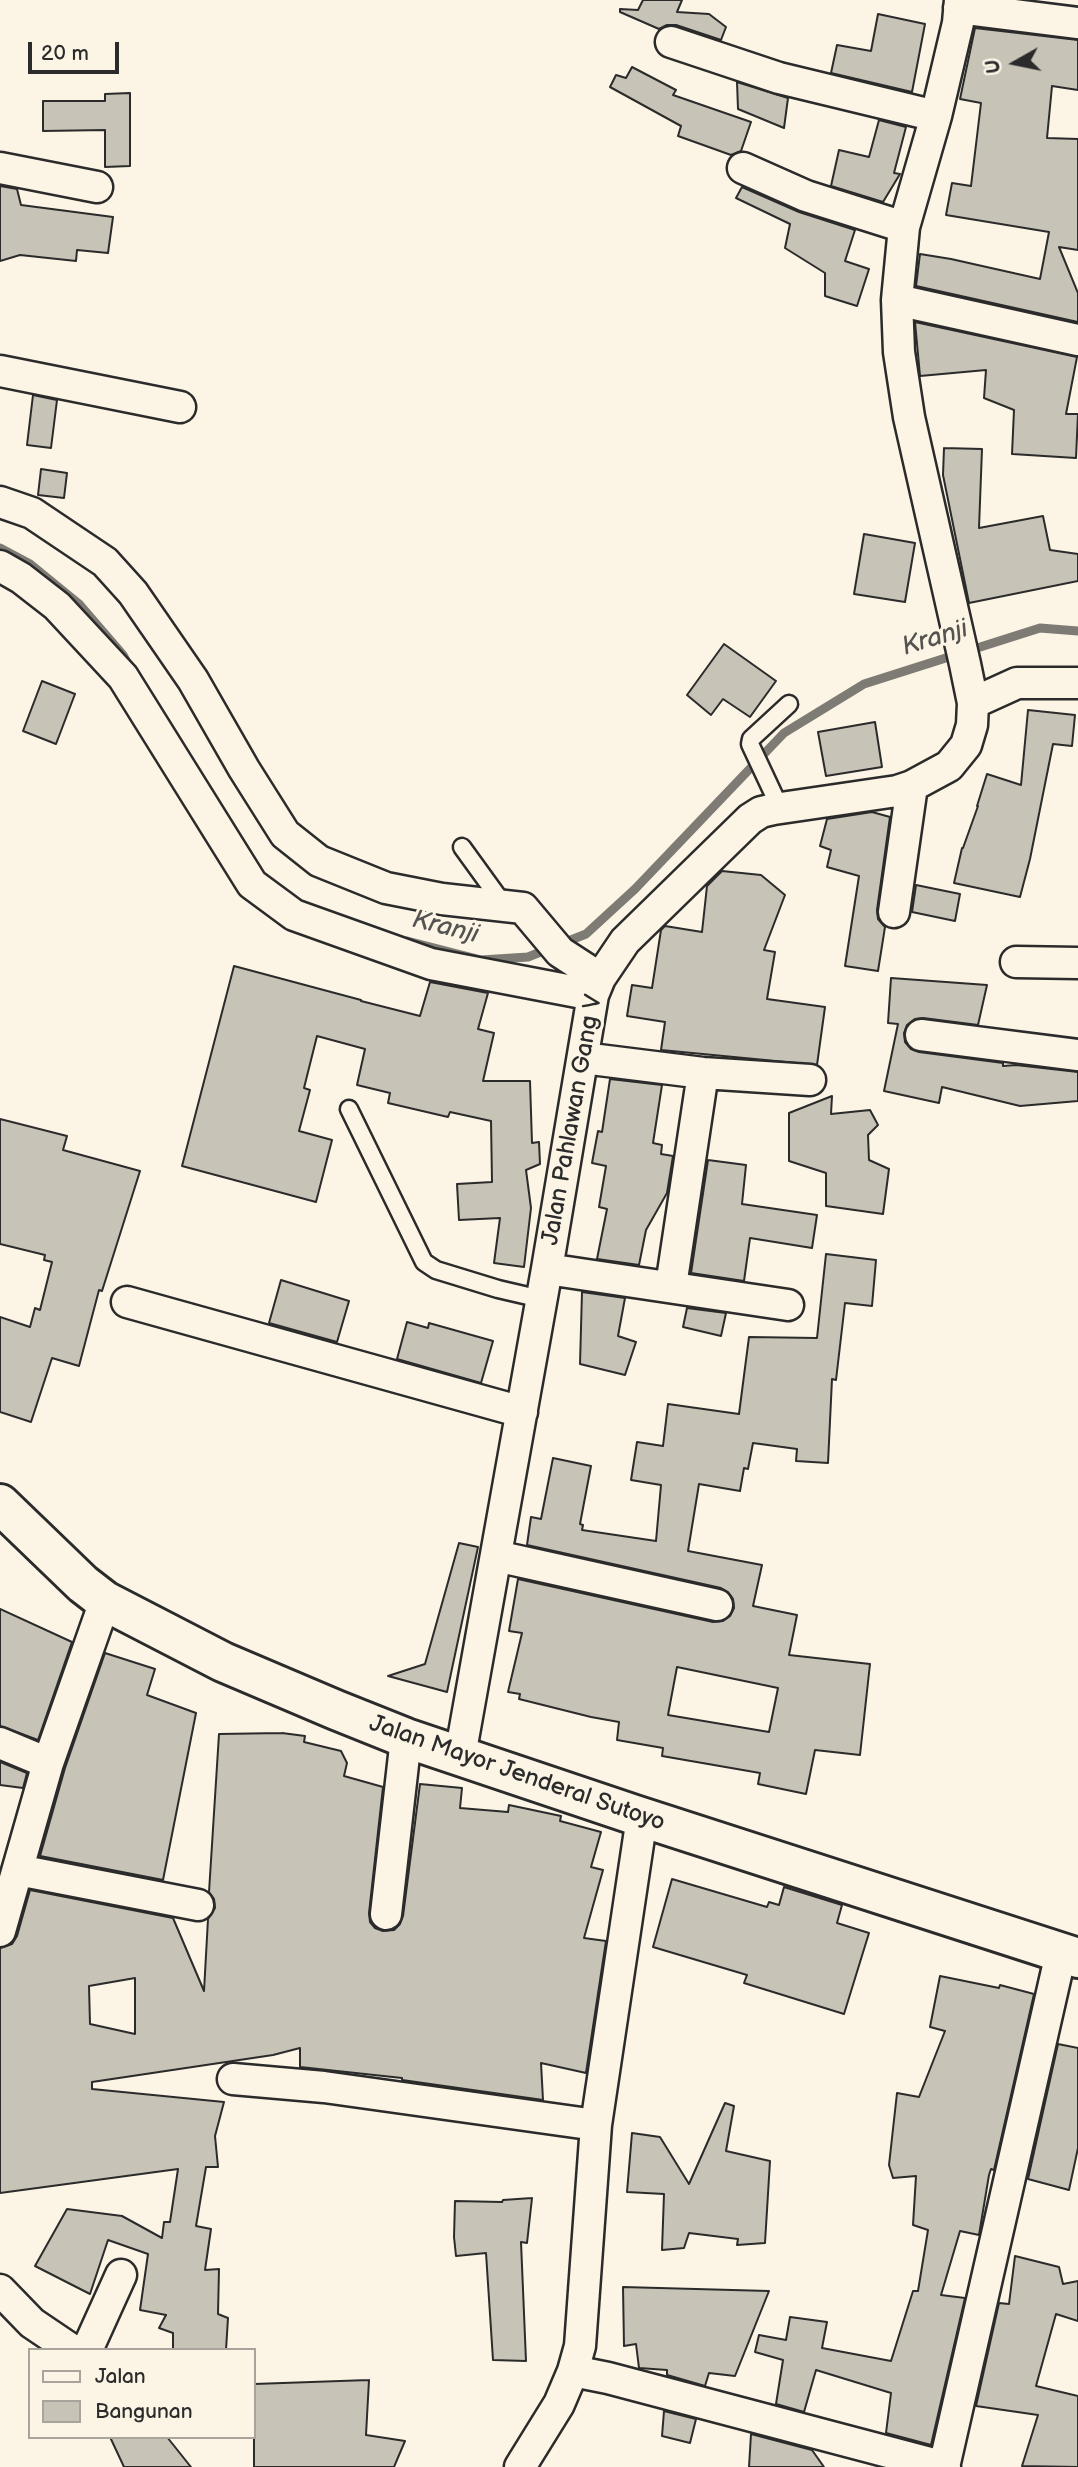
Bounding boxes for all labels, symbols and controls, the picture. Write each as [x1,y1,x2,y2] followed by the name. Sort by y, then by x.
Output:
[32,28,122,72] scale bar
[980,28,1050,98] north arrow
[41,41,89,66] text: 20 m
[981,58,1006,75] text: U
[898,614,972,664] water label: Kranji
[409,905,481,951] water label: Kranji
[537,992,609,1248] street label: Jalan Pahlawan Gang V
[365,1710,669,1838] street label: Jalan Mayor Jenderal Sutoyo
[28,2348,256,2439] legend
[95,2364,146,2389] text: Jalan
[95,2399,193,2424] text: Bangunan

